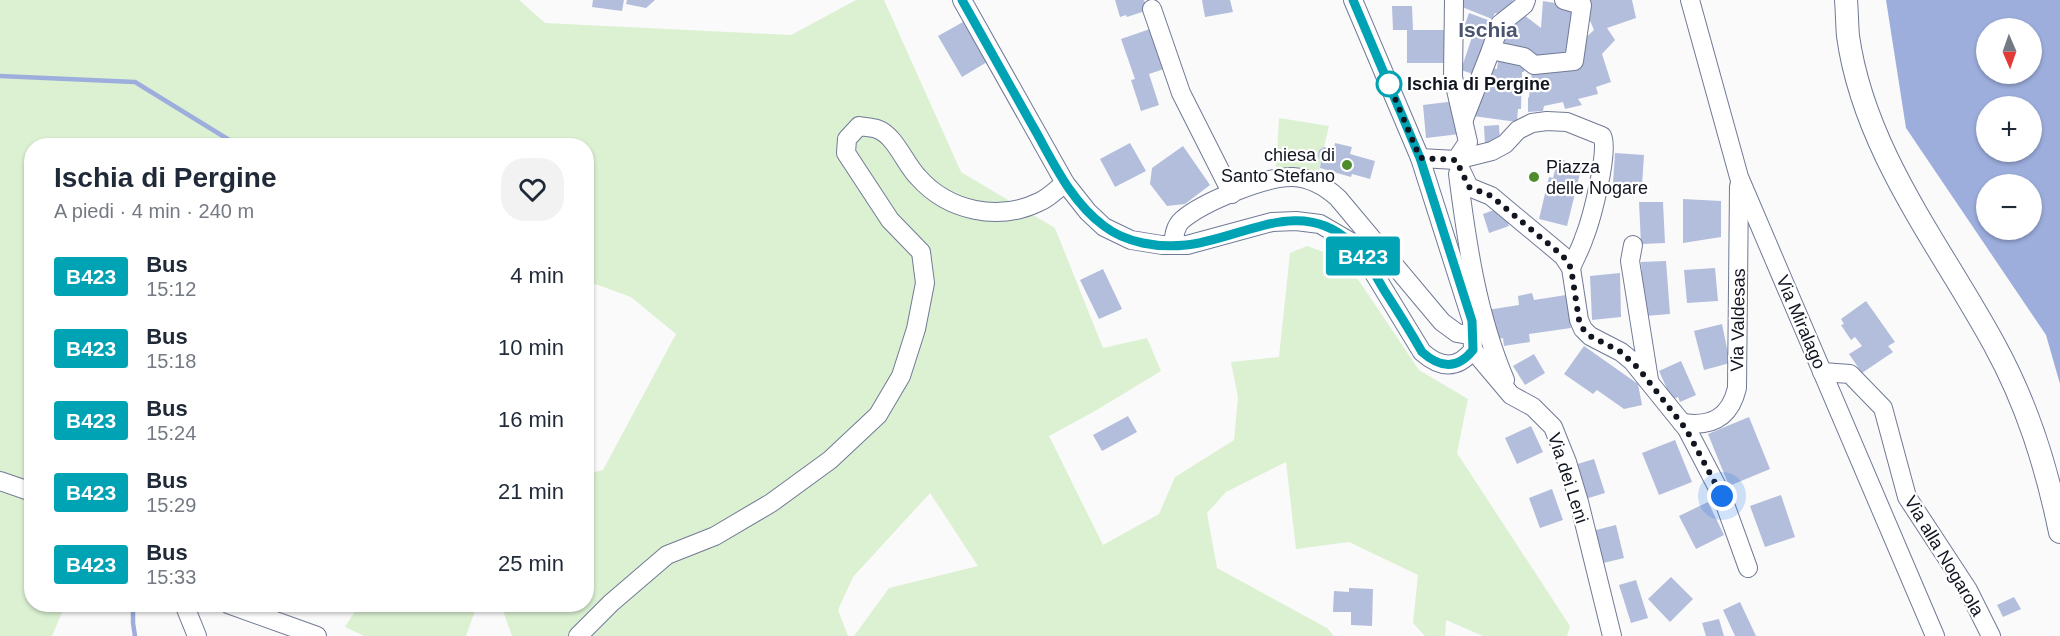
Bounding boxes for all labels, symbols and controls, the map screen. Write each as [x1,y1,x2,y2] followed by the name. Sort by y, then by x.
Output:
[1458,18,1518,41] district label: Ischia
[1976,18,2042,84] north arrow
[1976,18,2042,240] map controls
[1376,71,1402,97] marker: Ischia di Pergine
[1407,74,1550,94] place label: Ischia di Pergine
[1976,96,2042,162] button: +
[1221,145,1335,186] place label: chiesa di Santo Stefano
[1546,157,1648,198] place label: Piazza delle Nogare
[501,158,564,221] button: heart
[1340,158,1354,172] marker: chiesa di Santo Stefano
[54,162,277,193] text: Ischia di Pergine
[1527,170,1541,184] marker: Piazza delle Nogare
[1976,174,2042,240] button: −
[54,200,254,222] text: A piedi · 4 min · 240 m
[1321,236,1405,276] line badge: B423
[1338,245,1388,268] text: B423
[146,252,188,277] text: Bus
[510,263,564,288] text: 4 min
[66,265,116,288] text: B423
[1727,268,1749,372] street label: Via Valdesas
[1772,272,1830,372] street label: Via Miralago
[146,278,196,300] text: 15:12
[146,324,188,349] text: Bus
[498,335,564,360] text: 10 min
[66,337,116,360] text: B423
[146,350,196,372] text: 15:18
[146,396,188,421] text: Bus
[498,407,564,432] text: 16 min
[66,409,116,432] text: B423
[146,422,196,444] text: 15:24
[1544,430,1592,526] street label: Via dei Leni
[146,468,188,493] text: Bus
[498,479,564,504] text: 21 min
[66,481,116,504] text: B423
[1707,481,1737,511] your location
[1900,492,1988,621] street label: Via alla Nogarola
[146,494,196,516] text: 15:29
[146,540,188,565] text: Bus
[498,551,564,576] text: 25 min
[66,553,116,576] text: B423
[146,566,196,588] text: 15:33

